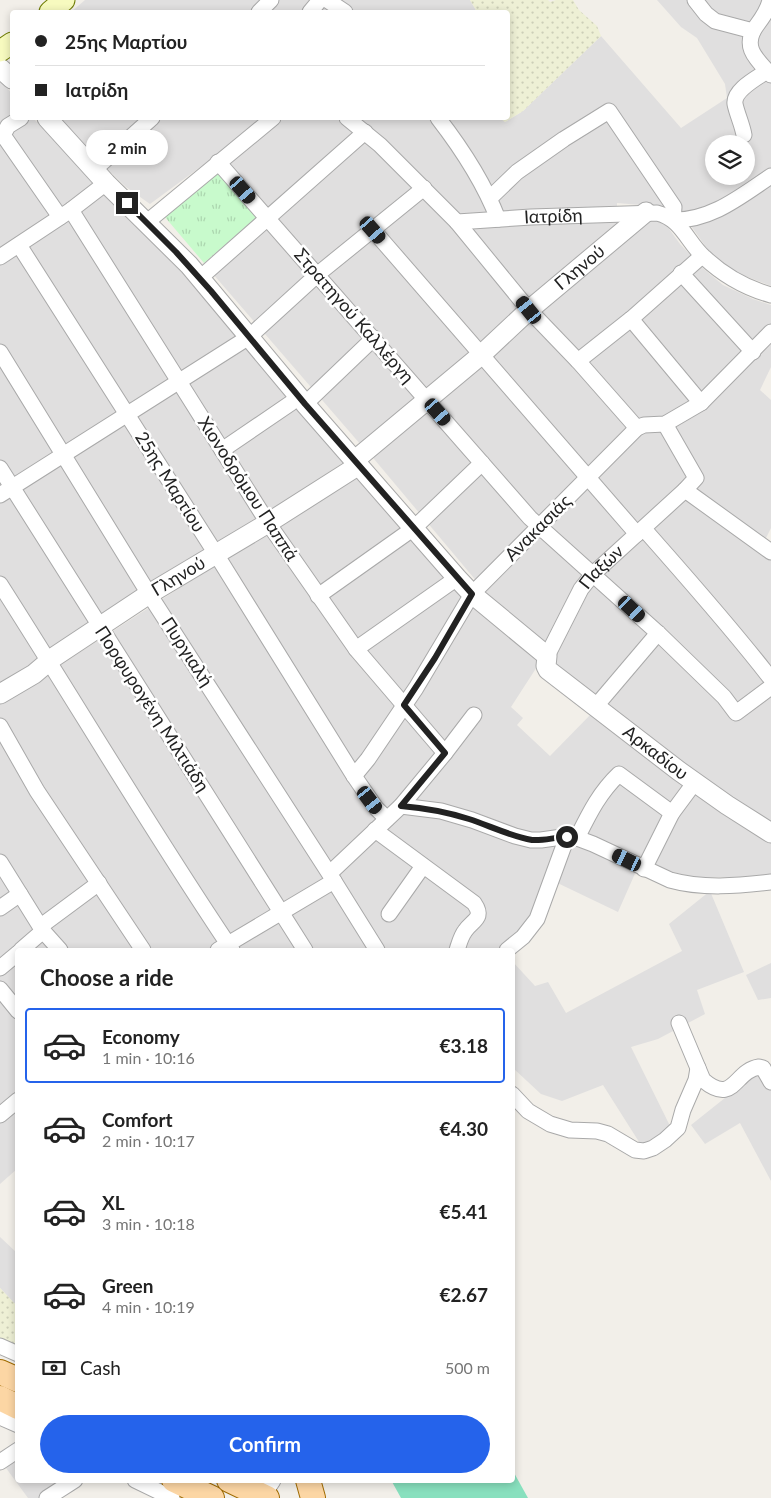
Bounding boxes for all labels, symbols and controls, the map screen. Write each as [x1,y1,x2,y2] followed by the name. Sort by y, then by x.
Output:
[65,30,187,53] text: 25ης Μαρτίου
[65,78,128,101] text: Ιατρίδη
[86,130,168,166] callout: 2 min
[705,135,755,185] map controls
[705,135,755,185] button: layers
[107,138,147,157] text: 2 min
[227,174,258,206] car
[116,192,138,214] route end
[523,203,583,227] street label: Ιατρίδη
[357,214,388,246] car
[549,239,609,294] street label: Γληνού
[290,243,419,387] street label: Στρατηγού Καλλέργη
[513,294,544,326] car
[422,396,453,428] car
[194,412,304,565] street label: Χιονοδρόμου Παππά
[131,427,211,536] street label: 25ης Μαρτίου
[499,489,576,565] street label: Ανακασιάς
[573,540,628,593] street label: Παξών
[147,551,209,600] street label: Γληνού
[615,593,648,625] car
[157,613,218,690] street label: Πυργιαλή
[91,621,215,795] street label: Πορφυρογένη Μιλτιάδη
[619,720,693,784] street label: Αρκαδίου
[354,784,385,816] car
[556,826,578,848] route start
[610,847,643,873] car
[40,964,174,991] text: Choose a ride
[42,1023,87,1068] icon: car
[102,1025,180,1048] text: Economy
[439,1034,488,1057] text: €3.18
[102,1048,195,1067] text: 1 min · 10:16
[42,1106,87,1151] icon: car
[102,1108,173,1131] text: Comfort
[439,1117,488,1140] text: €4.30
[102,1131,195,1150] text: 2 min · 10:17
[42,1189,87,1234] icon: car
[102,1191,125,1214] text: XL
[439,1200,488,1223] text: €5.41
[102,1214,195,1233] text: 3 min · 10:18
[42,1272,87,1317] icon: car
[102,1274,153,1297] text: Green
[439,1283,488,1306] text: €2.67
[102,1297,195,1316] text: 4 min · 10:19
[40,1354,68,1382] icon: cash
[80,1356,121,1379] text: Cash
[445,1358,490,1377] text: 500 m
[40,1415,490,1473] button: Confirm

